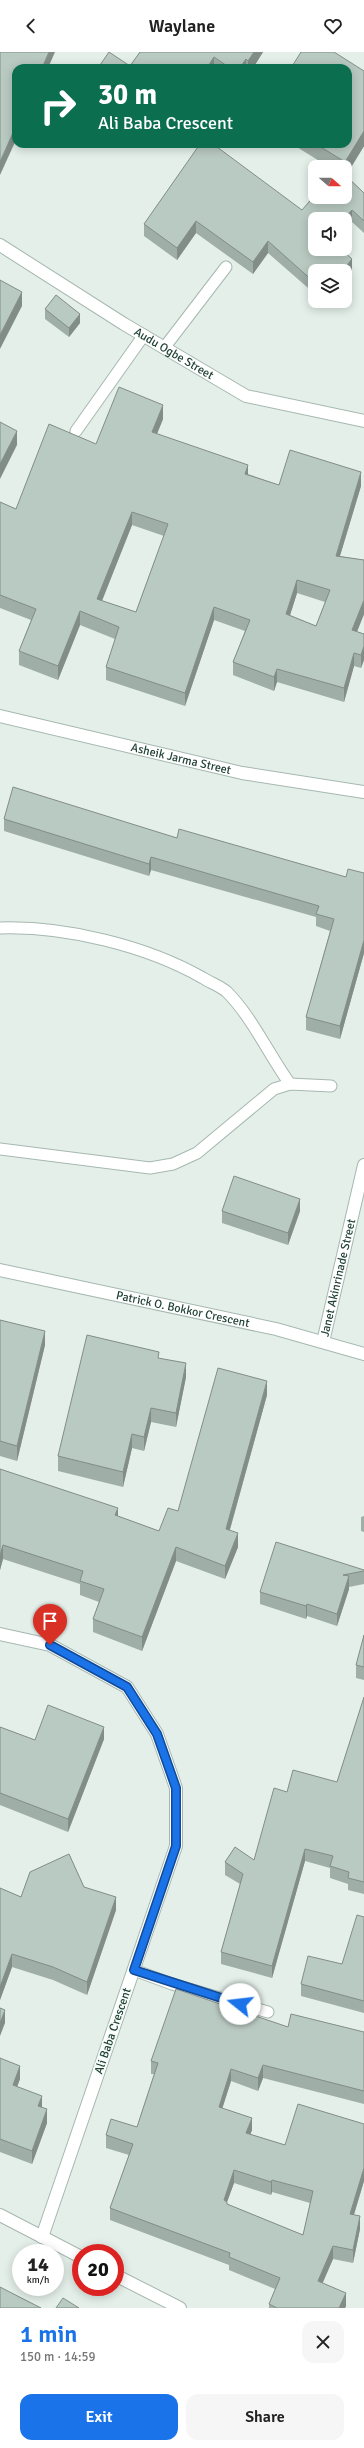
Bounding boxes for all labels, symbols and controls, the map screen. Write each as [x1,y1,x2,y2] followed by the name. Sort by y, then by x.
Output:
[20,15,42,37] icon: back
[149,15,215,37] text: Waylane
[322,15,344,37] icon: heart
[98,78,157,112] text: 30 m
[32,80,84,132] icon: right
[98,112,233,134] text: Ali Baba Crescent
[308,160,352,204] north arrow
[308,160,352,308] map controls
[308,212,352,256] button: sound
[308,264,352,308] button: layers
[131,324,216,383] street label: Audu Ogbe Street
[130,740,233,778] street label: Asheik Jarma Street
[317,1217,359,1338] street label: Janet Akinrinade Street
[115,1288,251,1331] street label: Patrick O. Bokkor Crescent
[33,1604,67,1645] pin
[39,1610,61,1632] icon: arrive
[219,1983,261,2025] position arrow
[91,1986,135,2076] street label: Ali Baba Crescent
[72,2244,124,2296] speed limit sign: 20
[27,2252,49,2277] text: 14
[27,2274,49,2286] text: km/h
[20,2319,77,2349] text: 1 min
[302,2321,344,2363] button: close
[20,2349,96,2365] text: 150 m · 14:59
[20,2394,178,2440] button: Exit
[186,2394,344,2440] button: Share

